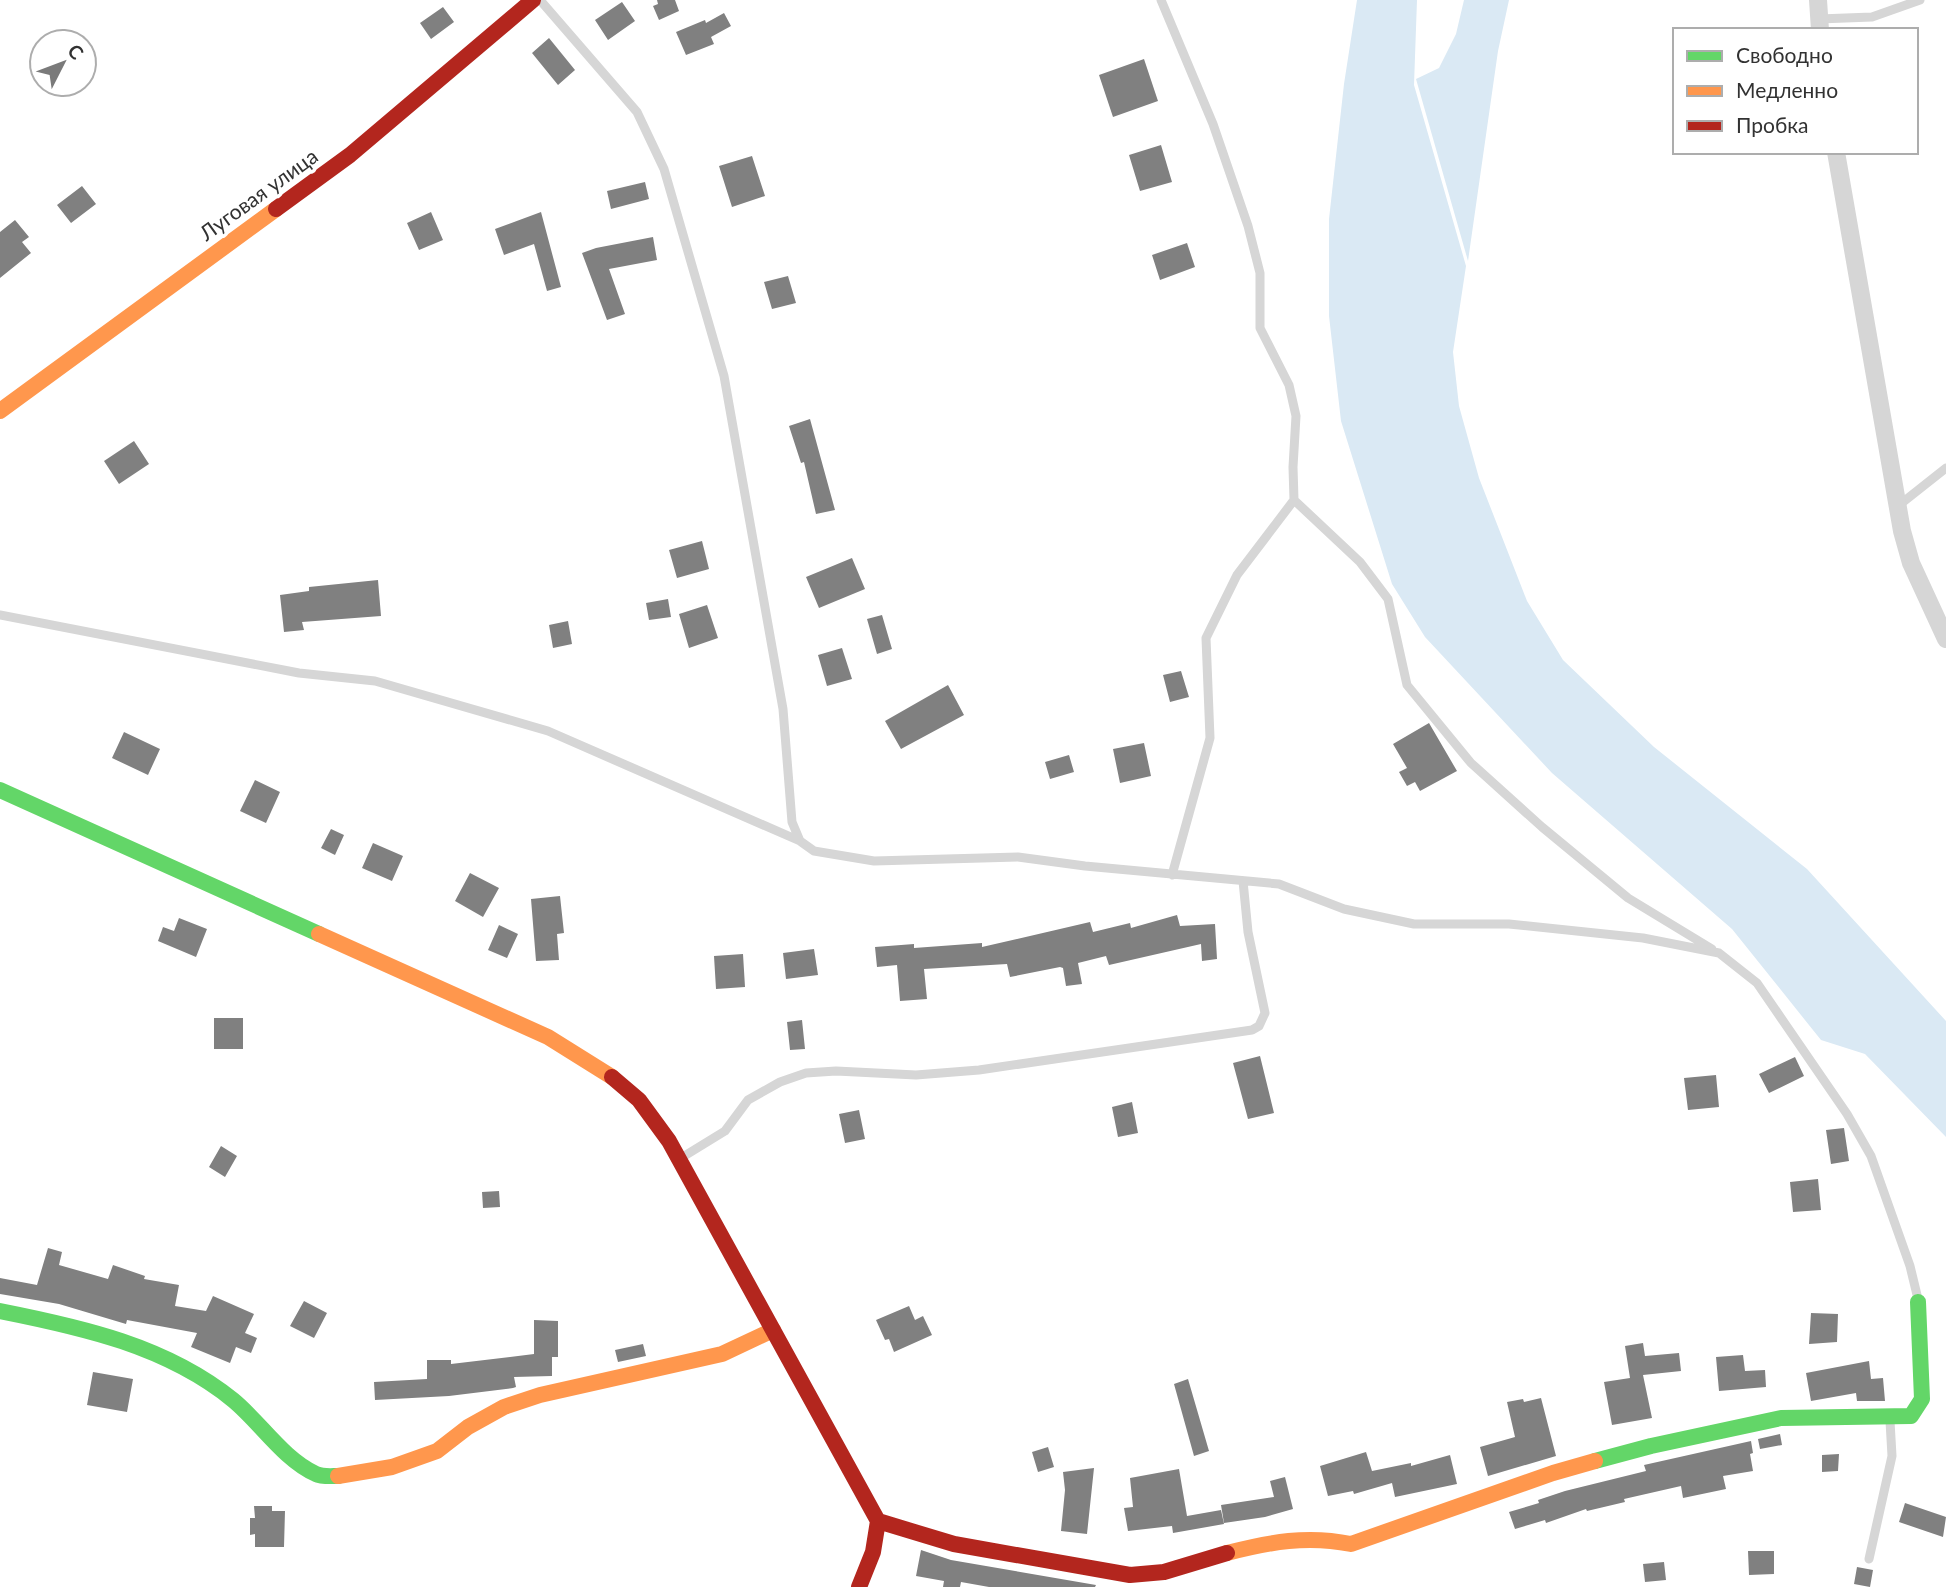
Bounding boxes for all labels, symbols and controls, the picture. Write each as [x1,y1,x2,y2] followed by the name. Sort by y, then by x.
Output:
[28,28,98,98] north arrow
[1673,28,1918,154] legend
[63,39,89,64] text: С
[1736,42,1833,67] text: Свободно
[1736,77,1838,102] text: Медленно
[1736,112,1809,137] text: Пробка
[193,143,322,246] street label: Луговая улица

